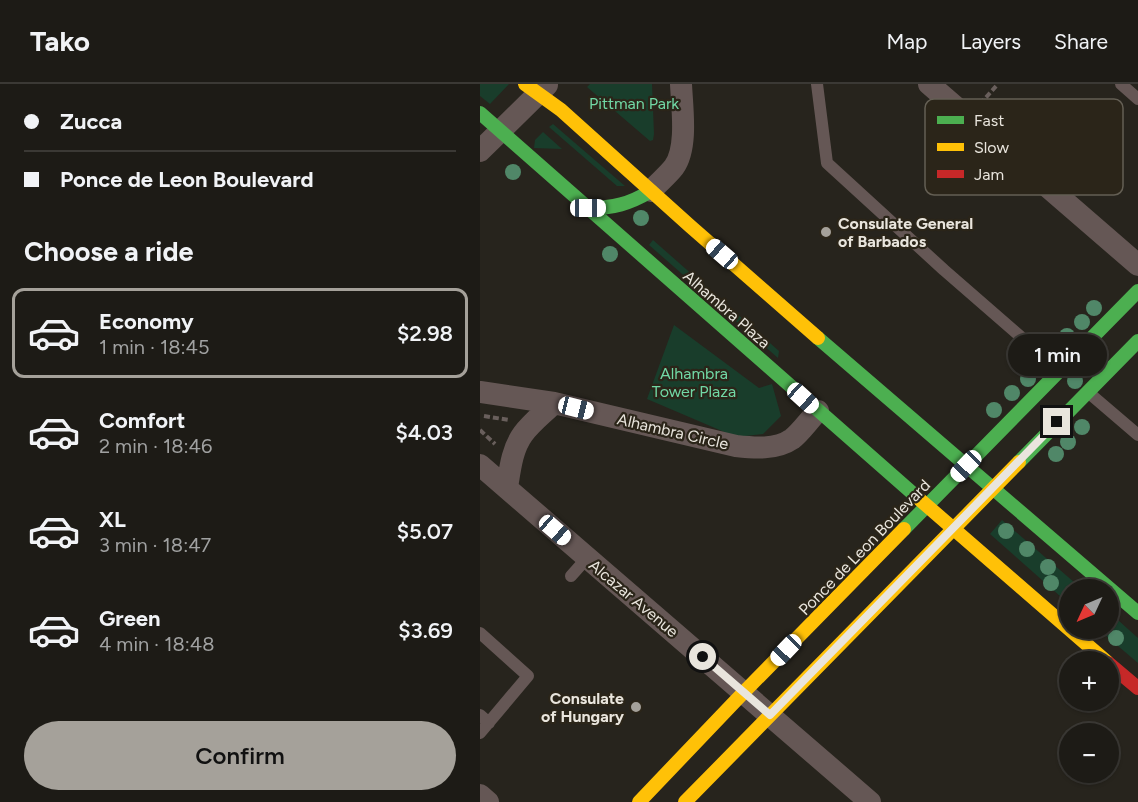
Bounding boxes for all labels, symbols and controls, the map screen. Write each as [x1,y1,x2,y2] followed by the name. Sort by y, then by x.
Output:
[30,24,90,58] text: Tako
[887,29,927,54] text: Map
[960,29,1021,54] text: Layers
[1054,29,1108,54] text: Share
[589,94,679,113] park label: Pittman Park
[925,99,1123,195] legend
[60,108,122,135] text: Zucca
[974,111,1004,130] text: Fast
[974,138,1009,157] text: Slow
[974,165,1004,184] text: Jam
[60,166,314,193] text: Ponce de Leon Boulevard
[570,199,606,217] car
[838,214,973,251] place label: Consulate General of Barbados
[819,225,833,239] marker: Consulate General of Barbados
[24,235,193,268] text: Choose a ride
[703,235,741,273] car
[679,266,774,352] street label: Alhambra Plaza
[27,306,81,360] icon: car
[99,308,194,335] text: Economy
[397,320,453,347] text: $2.98
[99,335,210,359] text: 1 min · 18:45
[1008,335,1106,377] callout: 1 min
[1034,343,1081,367] text: 1 min
[652,364,736,401] park label: Alhambra Tower Plaza
[784,379,822,417] car
[556,395,596,421] car
[27,405,81,459] icon: car
[99,407,185,434] text: Comfort
[1043,408,1070,435] route end
[615,409,731,454] street label: Alhambra Circle
[395,419,453,446] text: $4.03
[99,434,212,458] text: 2 min · 18:46
[947,447,985,485] car
[795,476,934,619] street label: Ponce de Leon Boulevard
[27,504,81,558] icon: car
[99,506,126,533] text: XL
[536,511,574,549] car
[397,518,453,545] text: $5.07
[99,533,211,557] text: 3 min · 18:47
[585,556,682,641] street label: Alcazar Avenue
[1059,579,1119,639] north arrow
[1059,579,1119,783] map controls
[27,603,81,657] icon: car
[99,605,161,632] text: Green
[398,617,453,644] text: $3.69
[767,631,805,669] car
[99,632,214,656] text: 4 min · 18:48
[689,643,716,670] route start
[1059,651,1119,711] button: +
[541,689,625,726] place label: Consulate of Hungary
[629,700,643,714] marker: Consulate of Hungary
[24,721,456,790] button: Confirm
[1059,723,1119,783] button: −

